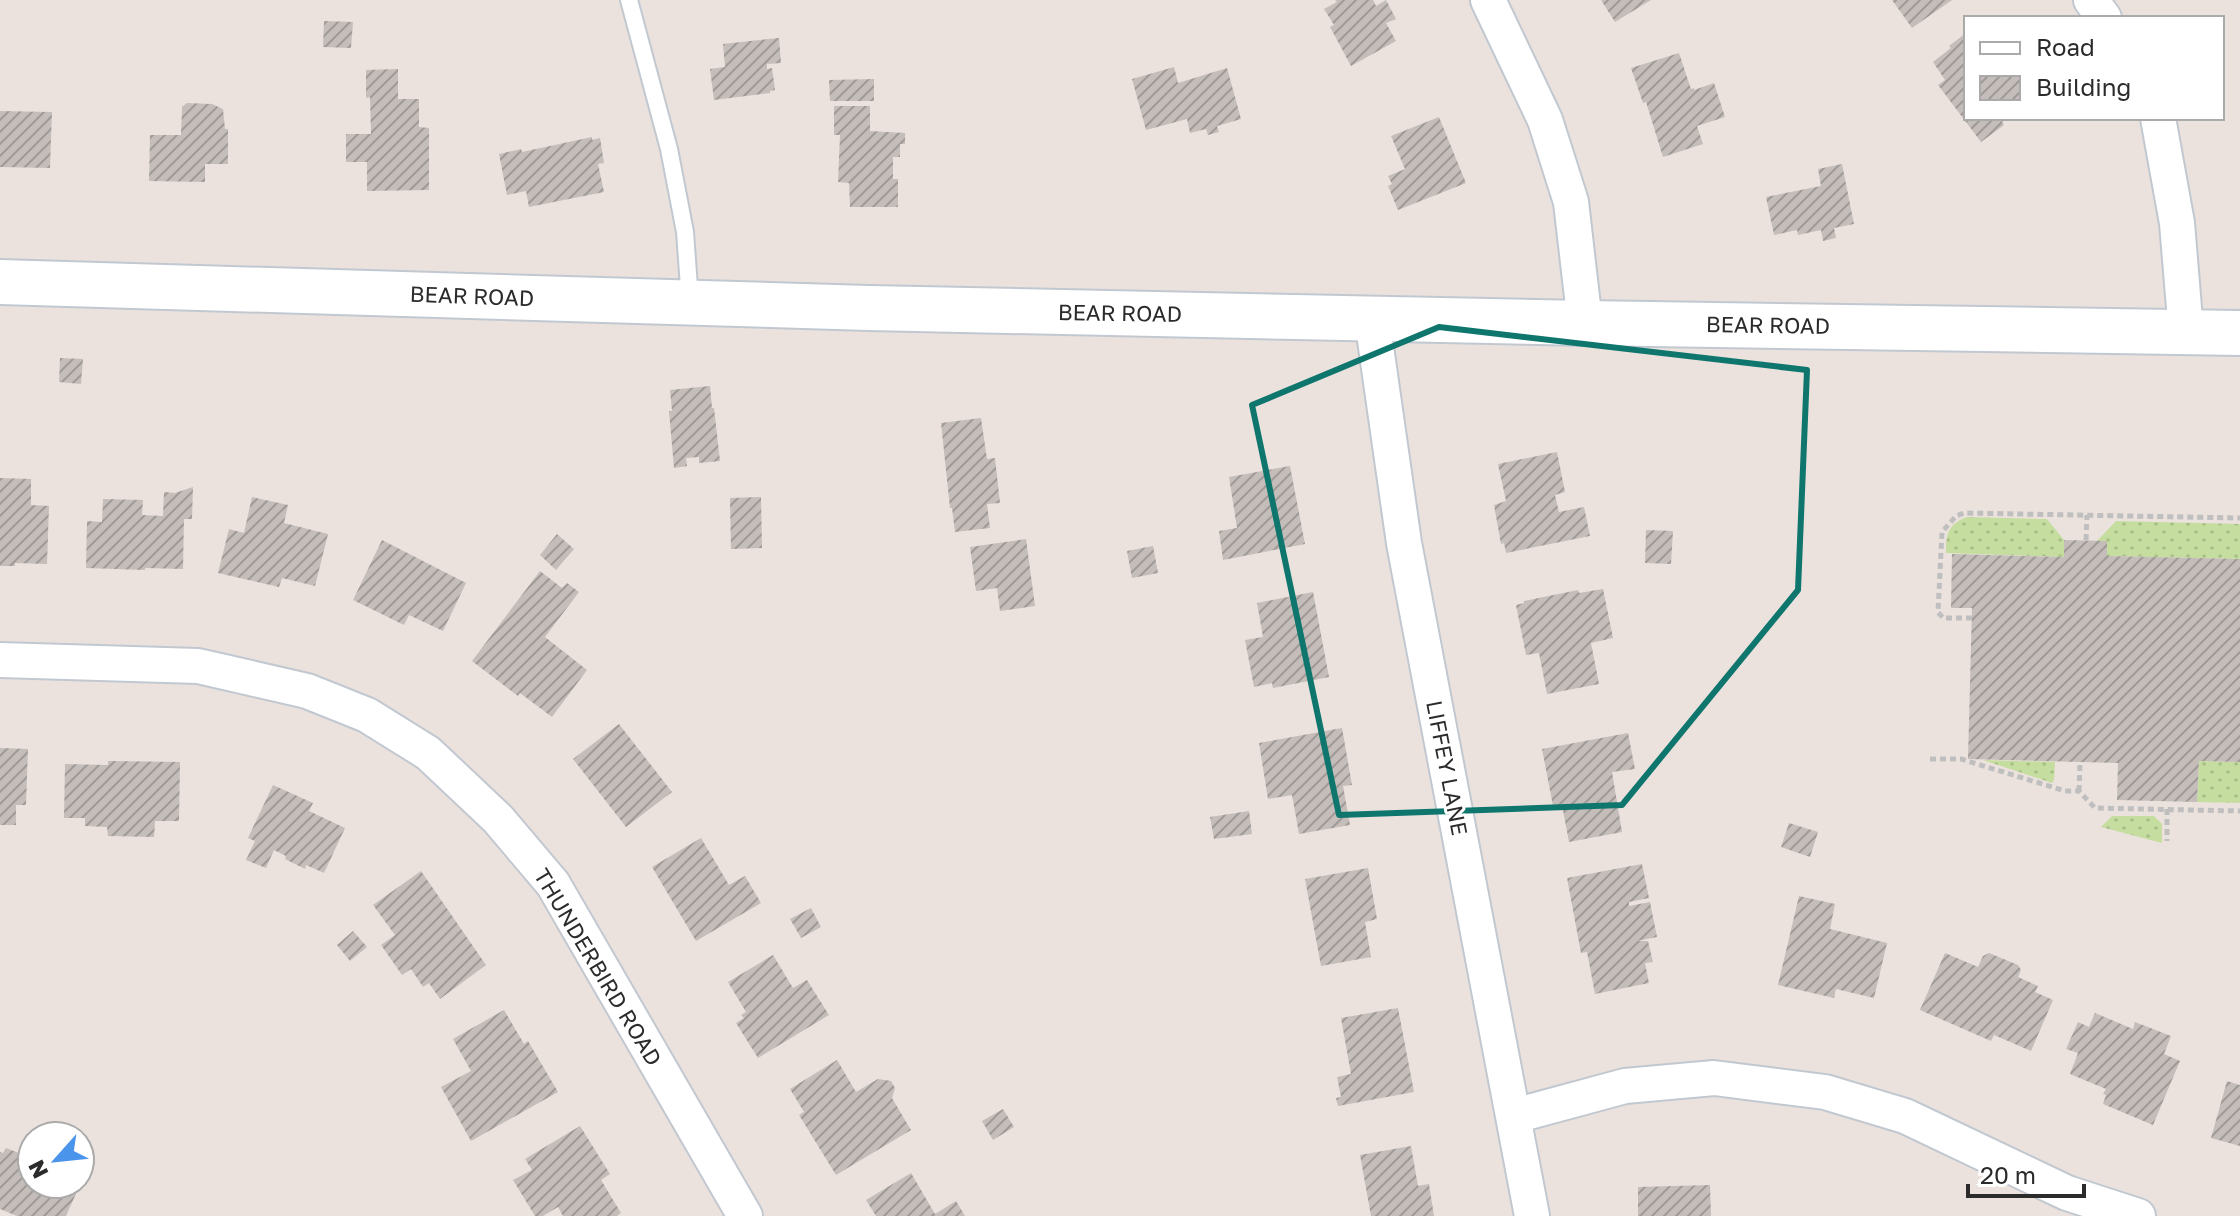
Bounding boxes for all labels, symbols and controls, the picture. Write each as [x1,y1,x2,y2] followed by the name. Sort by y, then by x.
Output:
[1964,16,2224,120] legend
[2036,32,2095,61] text: Road
[2036,72,2131,101] text: Building
[409,280,535,311] street label: BEAR ROAD
[1058,298,1182,327] street label: BEAR ROAD
[1706,310,1830,339] street label: BEAR ROAD
[1421,698,1474,838] street label: LIFFEY LANE
[529,863,668,1070] street label: THUNDERBIRD ROAD
[16,1120,96,1200] north arrow
[1968,1148,2084,1198] scale bar
[22,1156,54,1183] text: N
[1980,1160,2036,1189] text: 20 m

